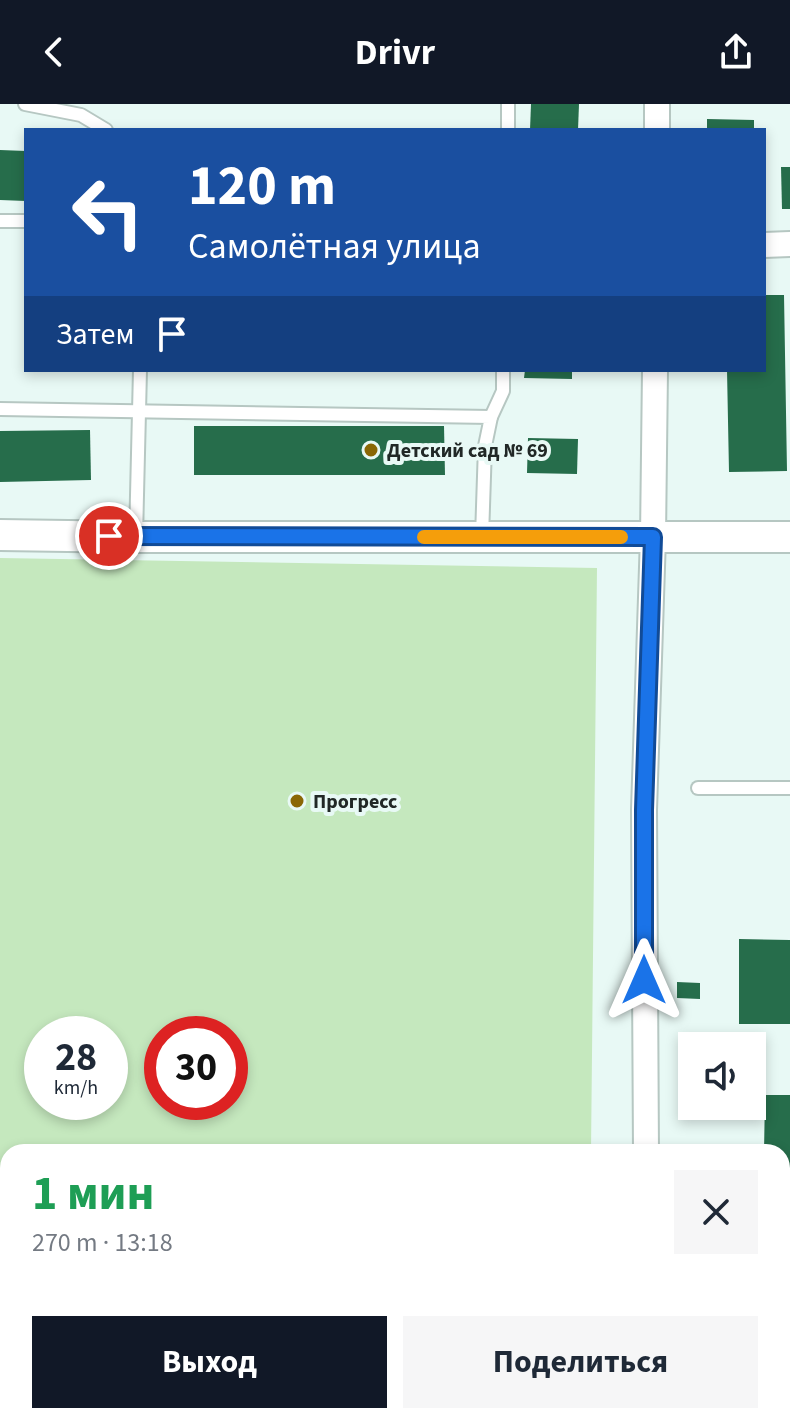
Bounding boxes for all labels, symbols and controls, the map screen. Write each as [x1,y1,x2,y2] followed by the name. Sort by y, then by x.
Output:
[355,27,435,78] text: Drivr
[32,30,76,74] icon: back
[714,30,758,74] icon: share
[188,147,336,226] text: 120 m
[56,160,160,264] icon: left
[188,221,481,272] text: Самолётная улица
[150,312,194,356] icon: arrive
[56,313,134,356] text: Затем
[387,437,548,465] place label: Детский сад № 69
[362,441,380,459] marker: Детский сад № 69
[75,502,143,570] pin
[87,514,131,558] icon: arrive
[313,788,397,816] place label: Прогресс
[288,792,306,810] marker: Прогресс
[602,938,686,1022] position arrow
[144,1016,248,1120] speed limit sign: 30
[55,1029,97,1086] text: 28
[678,1032,766,1120] map controls
[678,1032,766,1120] button: sound
[54,1074,98,1102] text: km/h
[32,1160,155,1228] text: 1 мин
[674,1170,758,1254] button: close
[32,1224,173,1261] text: 270 m · 13:18
[32,1316,387,1408] button: Выход
[403,1316,758,1408] button: Поделиться

